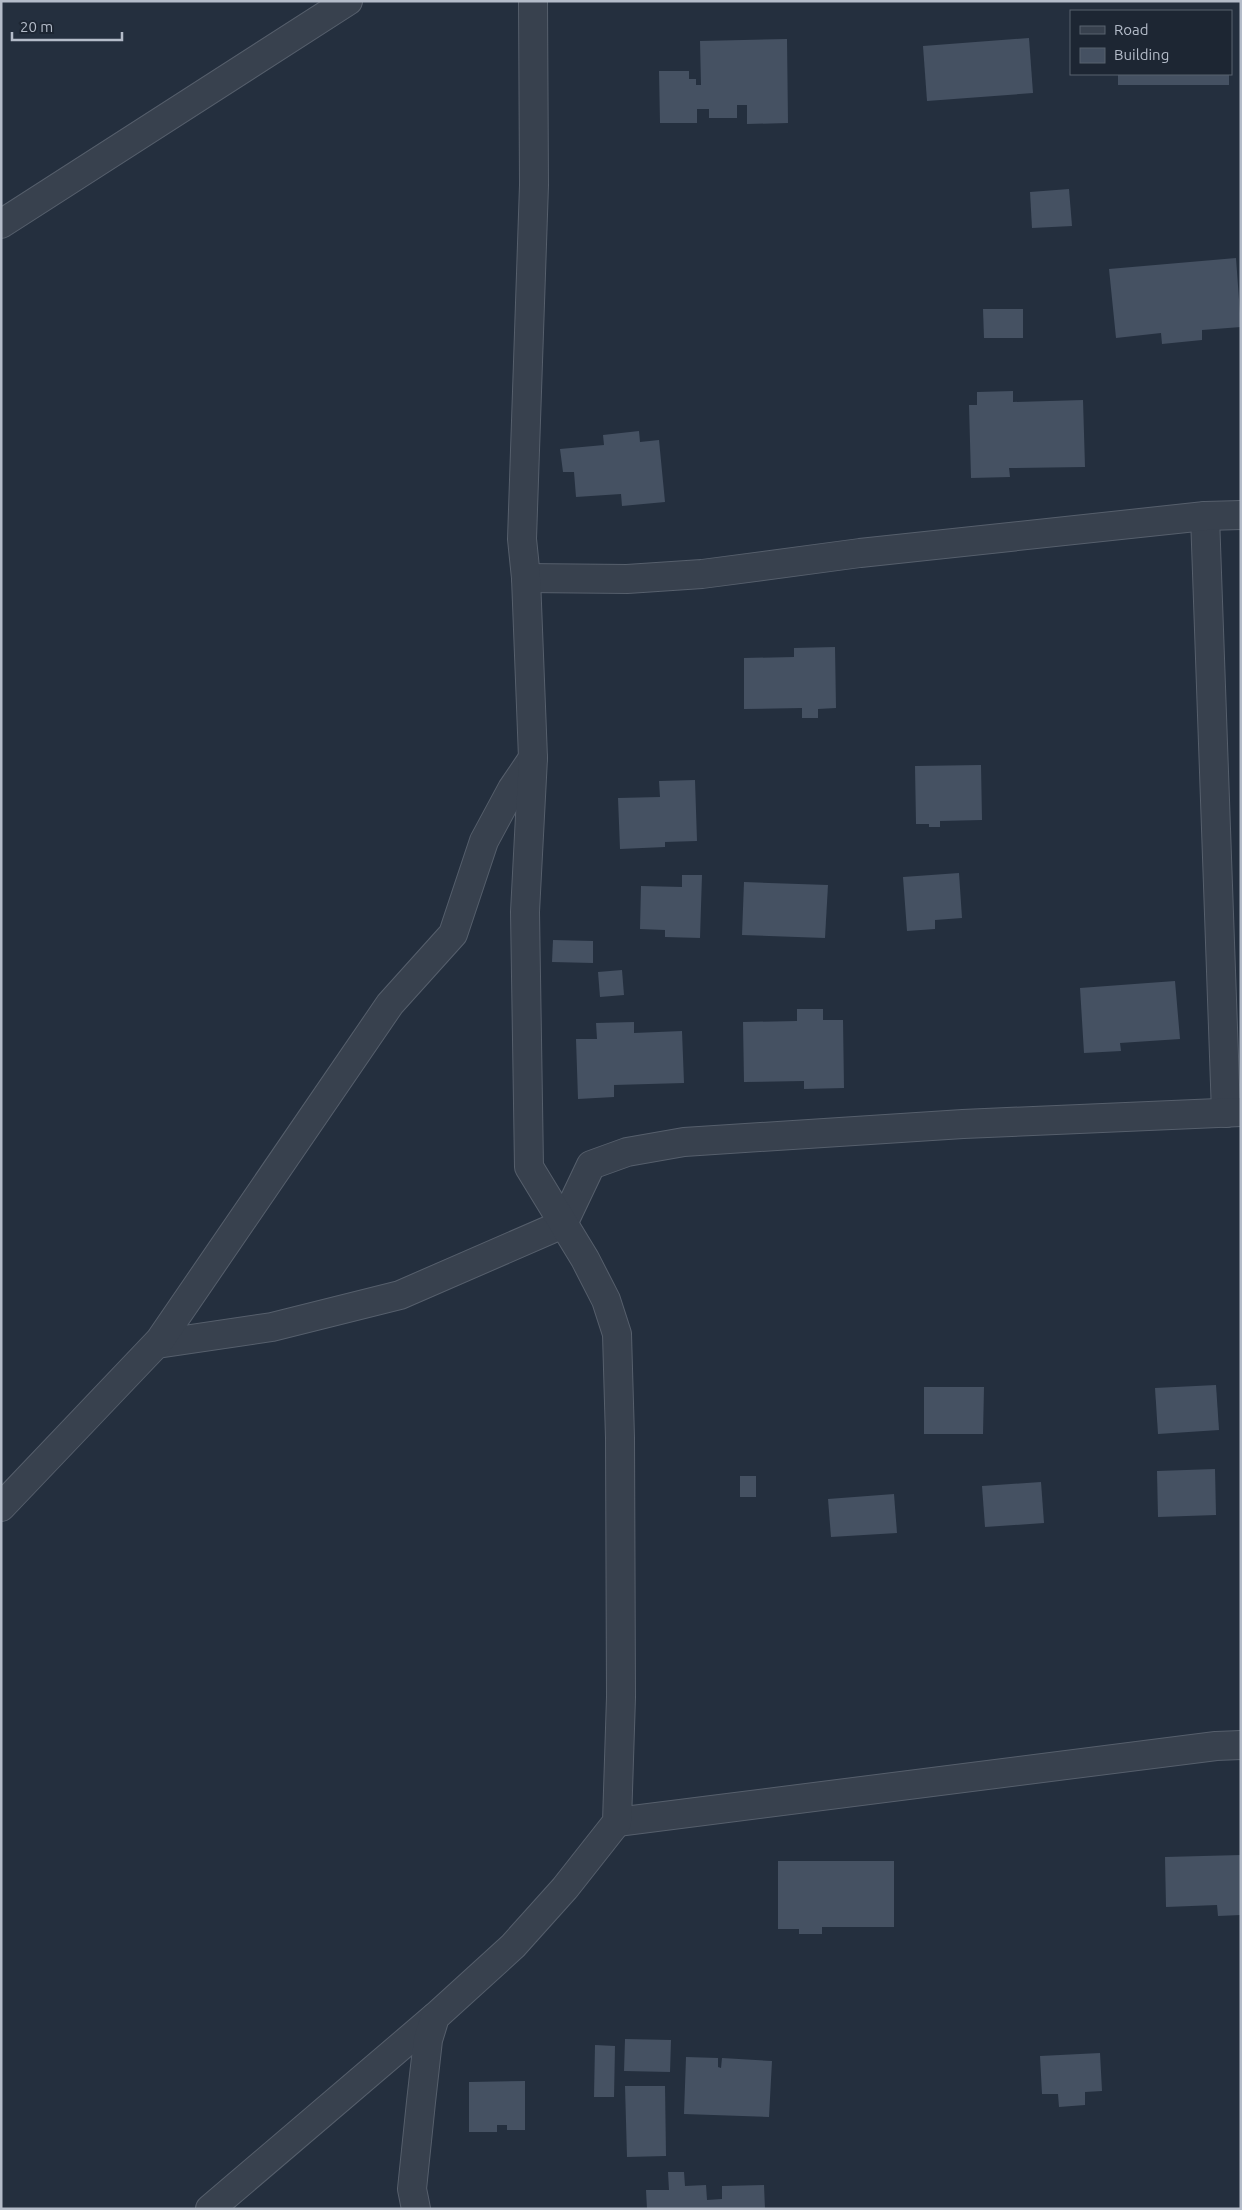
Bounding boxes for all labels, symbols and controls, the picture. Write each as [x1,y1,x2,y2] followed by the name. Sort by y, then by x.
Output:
[12,10,122,42] scale bar
[1070,10,1232,75] legend
[20,18,53,35] text: 20 m
[1114,21,1149,38] text: Road
[1114,46,1169,63] text: Building

